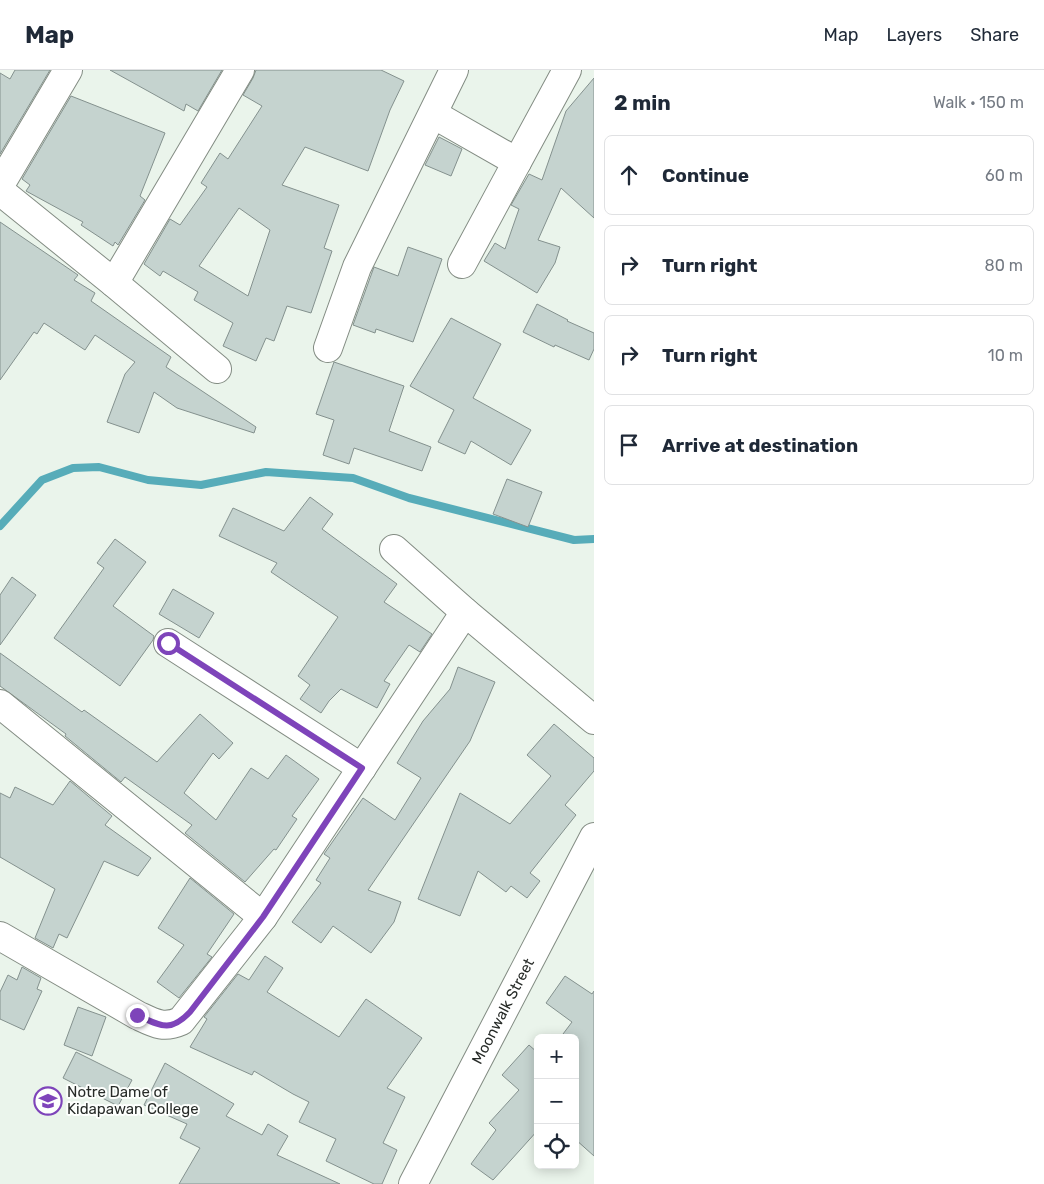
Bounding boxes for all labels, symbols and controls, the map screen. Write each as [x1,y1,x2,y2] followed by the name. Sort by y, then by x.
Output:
[25,21,74,49] text: Map
[824,24,859,46] text: Map
[887,24,942,46] text: Layers
[970,24,1019,46] text: Share
[614,90,671,115] text: 2 min
[933,93,1024,112] text: Walk · 150 m
[615,161,643,189] icon: ahead
[662,164,749,187] text: Continue
[985,166,1023,185] text: 60 m
[615,251,643,279] icon: right
[662,254,757,277] text: Turn right
[985,256,1023,275] text: 80 m
[615,341,643,369] icon: right
[662,344,757,367] text: Turn right
[988,346,1023,365] text: 10 m
[615,431,643,459] icon: arrive
[662,434,858,457] text: Arrive at destination
[157,632,180,655] route start
[468,955,538,1067] street label: Moonwalk Street
[126,1004,149,1027] route end
[534,1034,579,1169] map controls
[534,1034,579,1079] button: +
[534,1079,579,1124] button: −
[67,1083,199,1118] place label: Notre Dame of Kidapawan College
[33,1086,63,1116] school or university icon: Notre Dame of Kidapawan College
[534,1124,579,1169] button: locate

